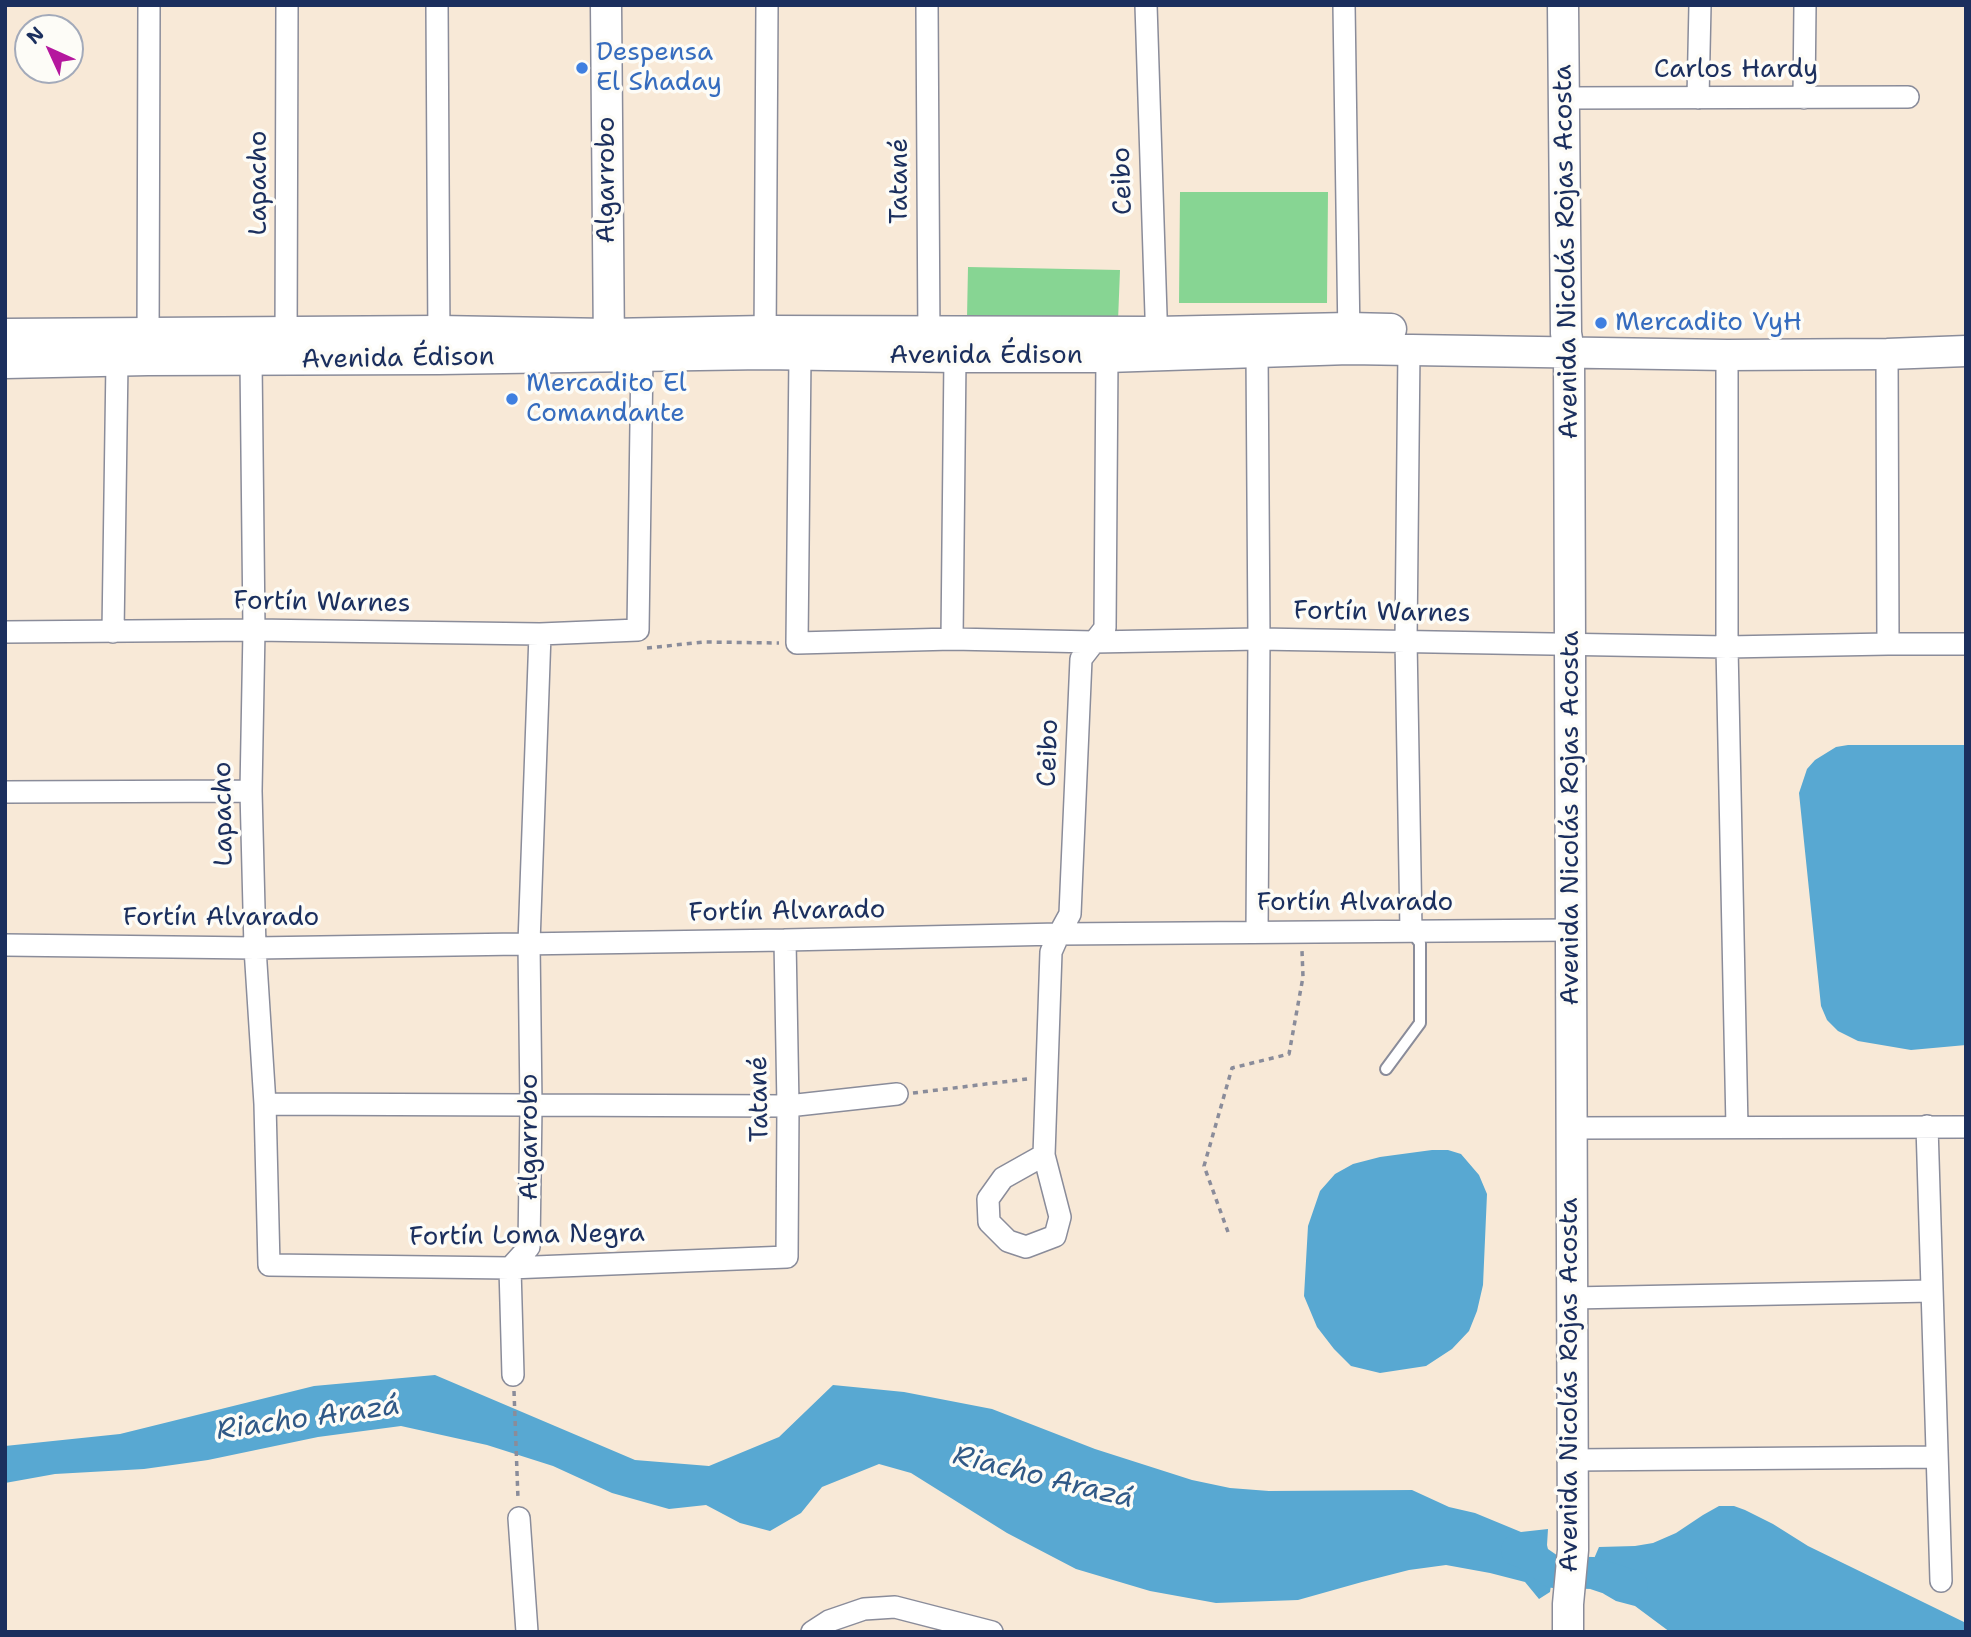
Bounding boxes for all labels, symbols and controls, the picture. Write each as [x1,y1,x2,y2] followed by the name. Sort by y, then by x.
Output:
[14,14,84,84] north arrow
[21,21,49,49] text: N
[596,37,722,98] place label: Despensa El Shaday
[1654,54,1818,86] street label: Carlos Hardy
[574,60,590,76] marker: Despensa El Shaday
[1548,64,1586,440] street label: Avenida Nicolás Rojas Acosta
[591,116,623,244] street label: Algarrobo
[243,131,275,235] street label: Lapacho
[884,138,916,224] street label: Tatané
[1106,147,1140,215] street label: Ceibo
[1615,307,1802,339] place label: Mercadito VyH
[1593,315,1609,331] marker: Mercadito VyH
[889,340,1083,372] street label: Avenida Édison
[301,342,495,376] street label: Avenida Édison
[526,368,687,430] place label: Mercadito El Comandante
[504,391,520,407] marker: Mercadito El Comandante
[233,586,411,620] street label: Fortín Warnes
[1293,596,1471,630] street label: Fortín Warnes
[1555,631,1587,1005] street label: Avenida Nicolás Rojas Acosta
[1032,719,1066,787] street label: Ceibo
[207,761,241,867] street label: Lapacho
[1257,887,1453,919] street label: Fortín Alvarado
[688,895,886,929] street label: Fortín Alvarado
[123,902,319,934] street label: Fortín Alvarado
[744,1056,776,1142] street label: Tatané
[514,1073,546,1201] street label: Algarrobo
[1554,1198,1586,1572] street label: Avenida Nicolás Rojas Acosta
[409,1218,645,1254] street label: Fortín Loma Negra
[214,1390,402,1448] water label: Riacho Arazá
[949,1439,1137,1517] water label: Riacho Arazá

